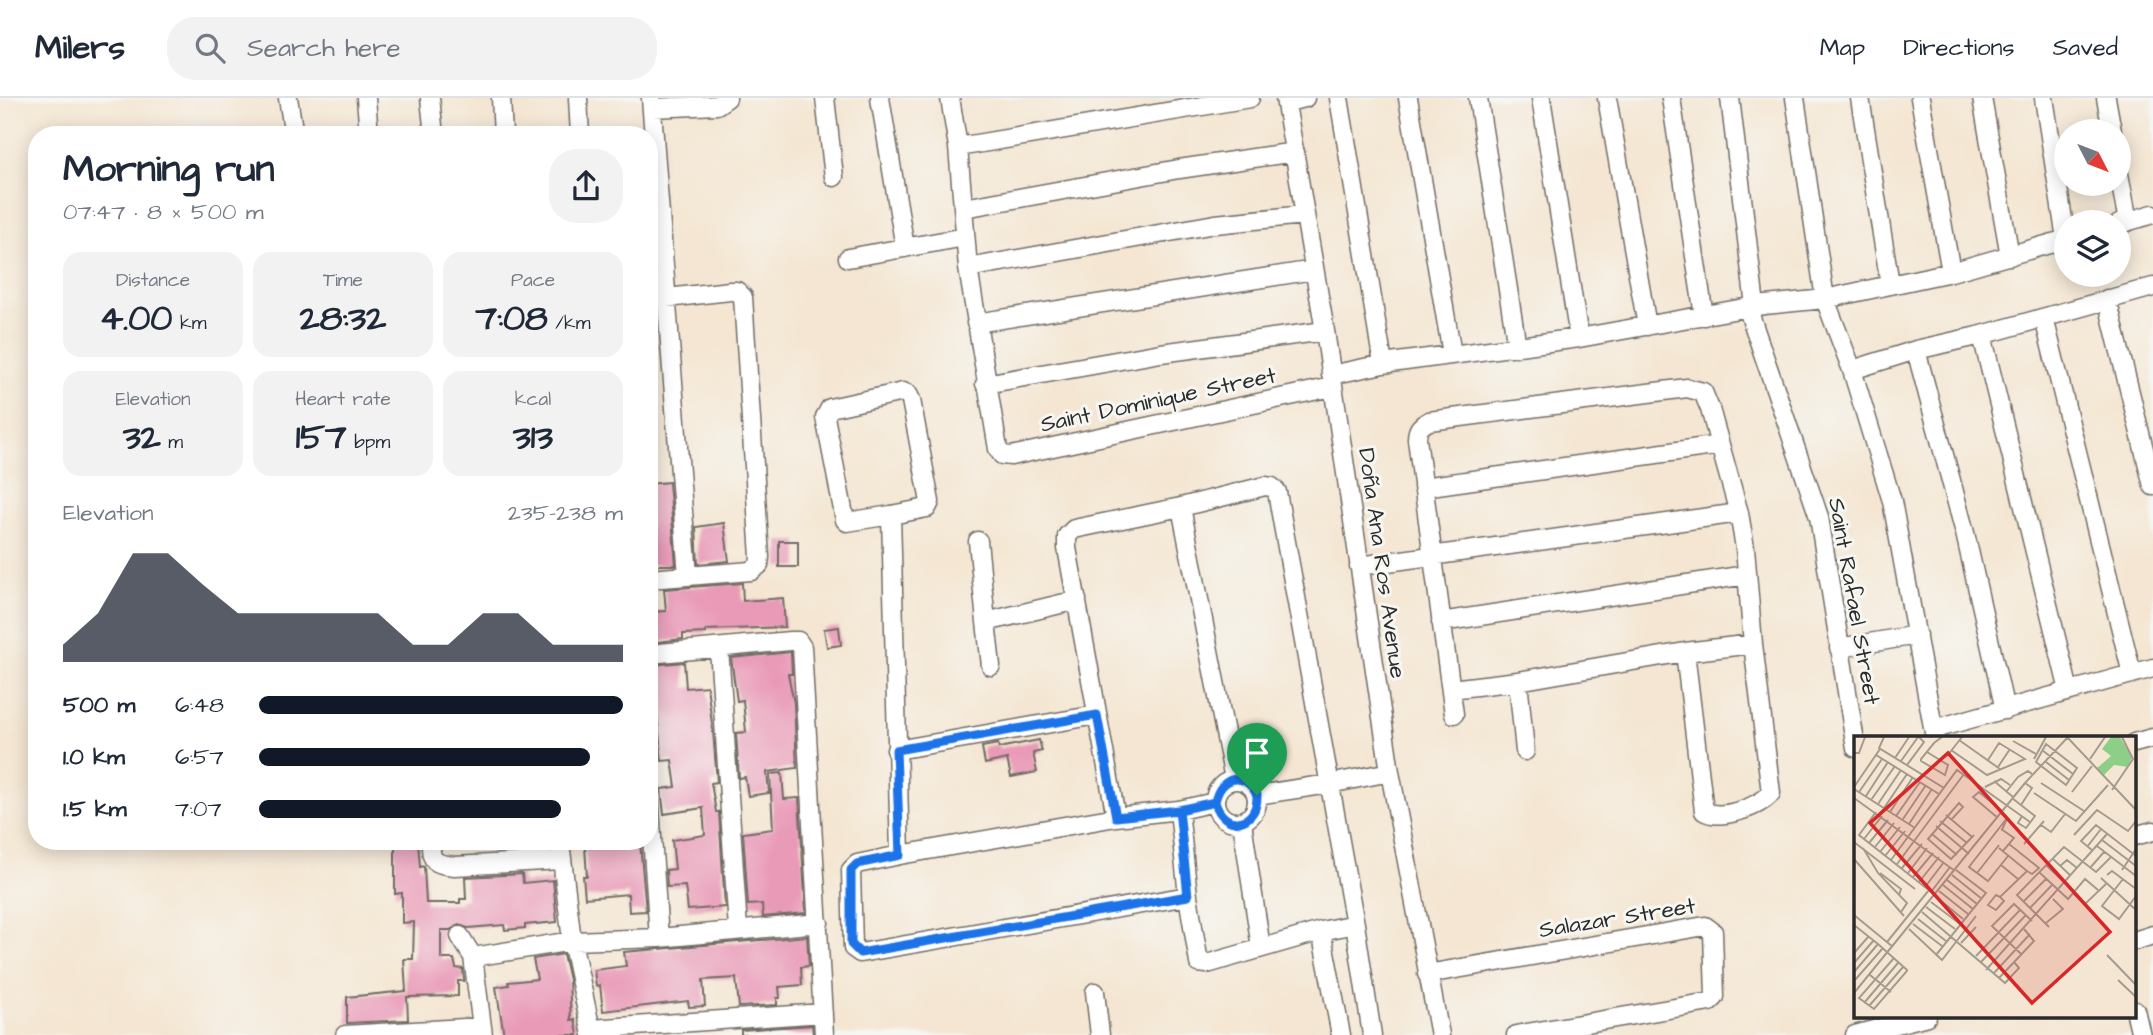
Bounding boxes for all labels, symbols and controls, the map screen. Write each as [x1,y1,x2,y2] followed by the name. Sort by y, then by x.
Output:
[167,17,657,80] search box
[35,25,125,71] text: Milers
[191,29,229,67] icon: search
[247,30,401,66] text: Search here
[1820,31,1865,65] text: Map
[1903,31,2015,65] text: Directions
[2053,31,2118,65] text: Saved
[2054,119,2132,196] north arrow
[2054,119,2131,287] map controls
[63,144,275,196] text: Morning run
[549,149,623,223] button: share
[63,196,264,228] text: 07:47 · 8 × 500 m
[2054,210,2131,287] button: layers
[116,267,190,294] text: Distance
[323,267,363,294] text: Time
[511,267,555,294] text: Pace
[100,294,172,343] text: 4.00
[300,294,386,343] text: 28:32
[476,294,548,343] text: 7:08
[172,310,206,337] text: km
[548,310,590,337] text: /km
[1037,359,1280,441] street label: Saint Dominique Street
[116,386,190,413] text: Elevation
[295,386,391,413] text: Heart rate
[515,386,551,413] text: kcal
[123,413,161,462] text: 32
[296,413,347,462] text: 157
[513,413,553,462] text: 313
[161,429,183,456] text: m
[347,429,390,456] text: bpm
[1350,446,1414,680] street label: Doña Ana Ros Avenue
[1820,495,1888,708] street label: Saint Rafael Street
[63,497,154,529] text: Elevation
[508,497,623,529] text: 235–238 m
[63,689,135,721] text: 500 m
[175,689,224,721] text: 6:48
[1227,723,1287,795] pin
[1238,734,1276,772] icon: arrive
[1854,736,2136,1018] inset map
[63,741,125,773] text: 1.0 km
[175,741,224,773] text: 6:57
[63,793,127,825] text: 1.5 km
[175,793,222,825] text: 7:07
[1537,890,1698,946] street label: Salazar Street

